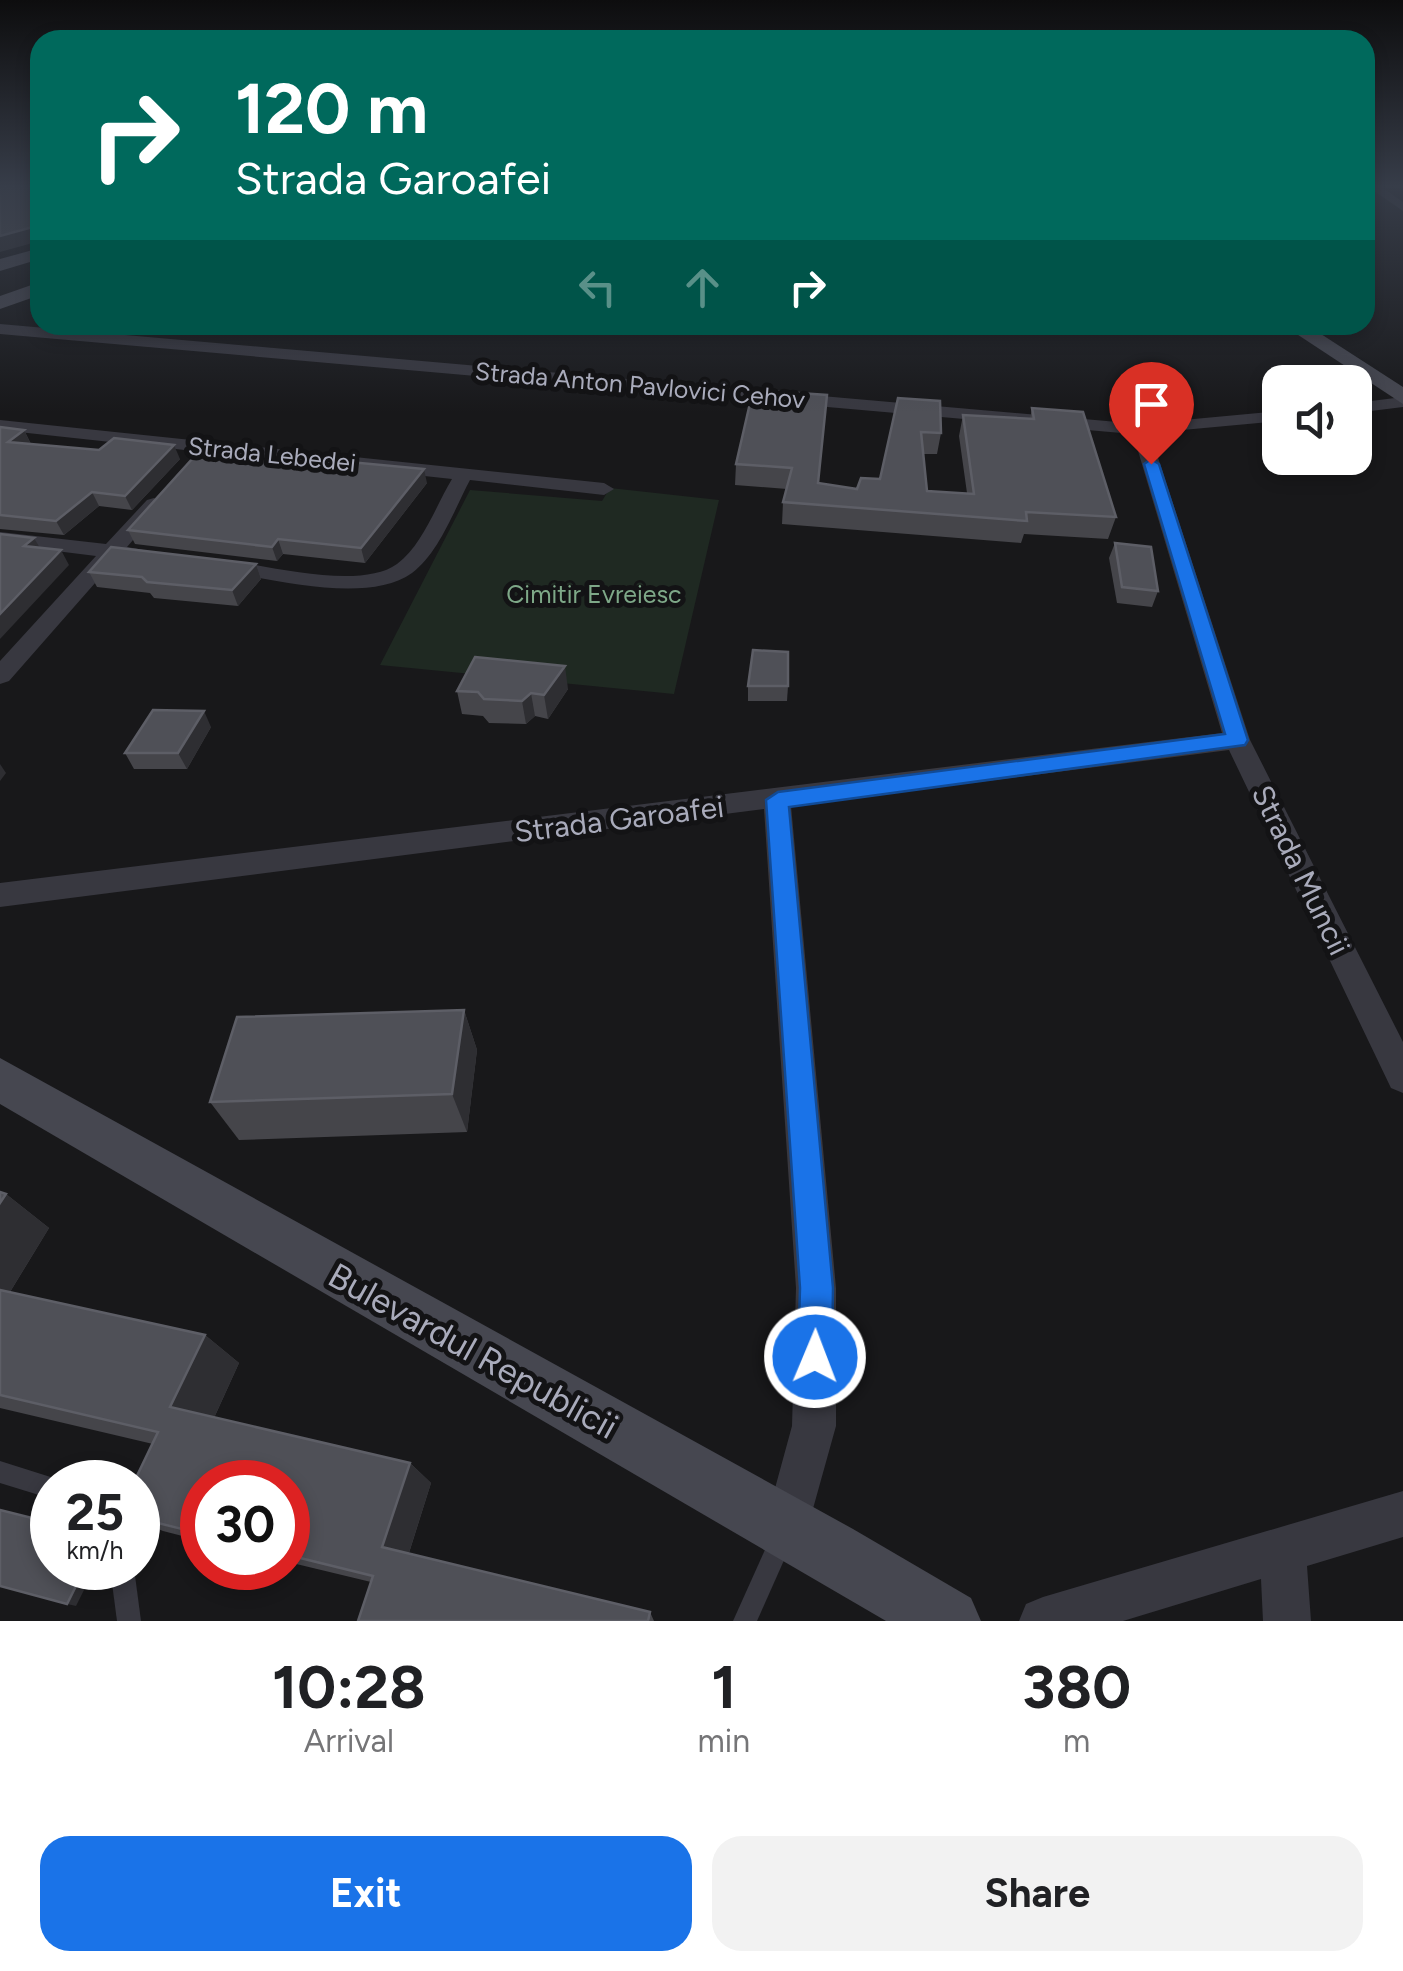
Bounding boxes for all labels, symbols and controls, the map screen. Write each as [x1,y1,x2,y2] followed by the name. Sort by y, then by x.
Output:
[235,66,428,151] text: 120 m
[70,70,200,200] icon: right
[235,151,551,205] text: Strada Garoafei
[570,260,625,315] icon: left
[675,260,730,315] icon: ahead
[780,260,835,315] icon: right
[474,356,806,414] street label: Strada Anton Pavlovici Cehov
[1109,362,1194,465] pin
[1262,365,1372,475] map controls
[1262,365,1372,475] button: sound
[1124,377,1179,432] icon: arrive
[187,430,357,478] street label: Strada Lebedei
[506,579,682,609] park label: Cimitir Evreiesc
[1244,779,1358,961] street label: Strada Muncii
[512,788,726,850] street label: Strada Garoafei
[321,1254,625,1448] street label: Bulevardul Republicii
[763,1305,867,1409] position arrow
[180,1460,310,1590] speed limit sign: 30
[66,1482,124,1543] text: 25
[66,1535,124,1565] text: km/h
[272,1651,426,1723] text: 10:28
[711,1651,737,1723] text: 1
[1022,1651,1131,1723] text: 380
[304,1722,394,1760] text: Arrival
[698,1722,750,1760] text: min
[1063,1722,1090,1760] text: m
[40,1836,692,1951] button: Exit
[712,1836,1363,1951] button: Share

